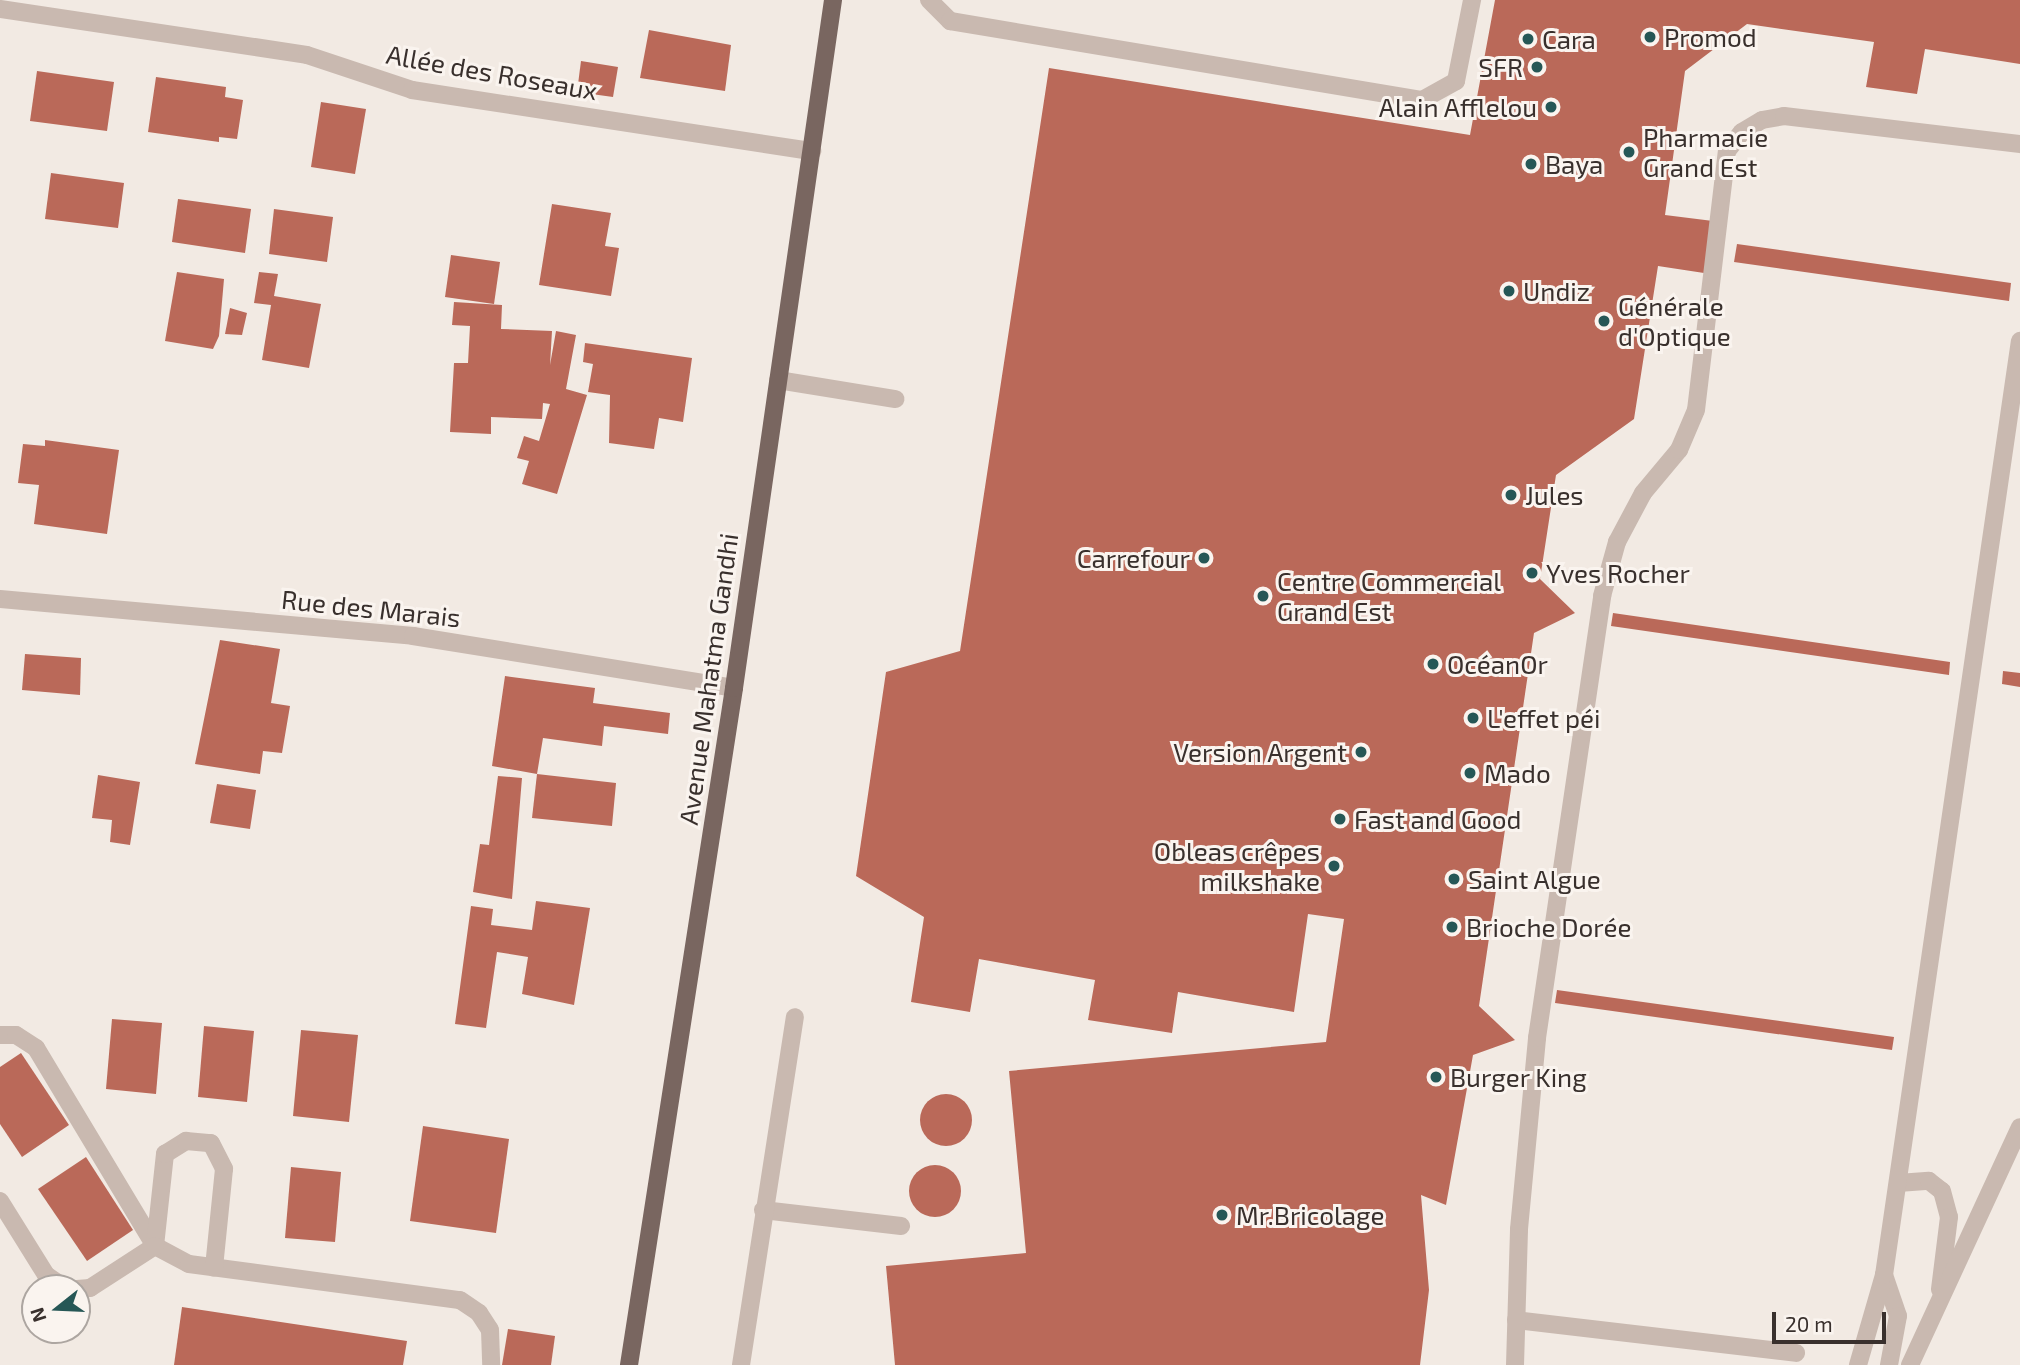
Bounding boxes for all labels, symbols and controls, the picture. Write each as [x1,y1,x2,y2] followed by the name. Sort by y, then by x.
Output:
[1664,21,1757,53] place label: Promod
[1542,23,1596,55] place label: Cara
[1642,29,1658,45] marker: Promod
[1520,31,1536,47] marker: Cara
[384,38,600,106] street label: Allée des Roseaux
[1478,51,1523,83] place label: SFR
[1529,59,1545,75] marker: SFR
[1378,91,1537,123] place label: Alain Afflelou
[1543,99,1559,115] marker: Alain Afflelou
[1643,121,1768,182] place label: Pharmacie Grand Est
[1621,144,1637,160] marker: Pharmacie Grand Est
[1545,148,1603,180] place label: Baya
[1523,156,1539,172] marker: Baya
[1523,275,1590,307] place label: Undiz
[1501,283,1517,299] marker: Undiz
[1618,290,1731,352] place label: Générale d'Optique
[1596,313,1612,329] marker: Générale d'Optique
[1525,479,1584,511] place label: Jules
[1503,487,1519,503] marker: Jules
[672,531,744,827] street label: Avenue Mahatma Gandhi
[1077,542,1190,574] place label: Carrefour
[1196,550,1212,566] marker: Carrefour
[1546,557,1690,589] place label: Yves Rocher
[1277,565,1501,626] place label: Centre Commercial Grand Est
[1524,565,1540,581] marker: Yves Rocher
[280,583,462,633] street label: Rue des Marais
[1255,588,1271,604] marker: Centre Commercial Grand Est
[1447,648,1548,680] place label: OcéanOr
[1425,656,1441,672] marker: OcéanOr
[1487,702,1600,734] place label: L'effet péi
[1465,710,1481,726] marker: L'effet péi
[1173,736,1347,768] place label: Version Argent
[1353,744,1369,760] marker: Version Argent
[1484,757,1551,789] place label: Mado
[1462,765,1478,781] marker: Mado
[1354,803,1521,835] place label: Fast and Good
[1332,811,1348,827] marker: Fast and Good
[1154,835,1320,896] place label: Obleas crêpes milkshake
[1326,858,1342,874] marker: Obleas crêpes milkshake
[1468,863,1601,895] place label: Saint Algue
[1446,871,1462,887] marker: Saint Algue
[1466,911,1631,943] place label: Brioche Dorée
[1444,919,1460,935] marker: Brioche Dorée
[1450,1061,1587,1093] place label: Burger King
[1428,1069,1444,1085] marker: Burger King
[1236,1199,1384,1231] place label: Mr.Bricolage
[1214,1207,1230,1223] marker: Mr.Bricolage
[21,1274,91,1344] north arrow
[1775,1298,1889,1342] scale bar
[24,1305,51,1325] text: N
[1785,1311,1833,1336] text: 20 m

